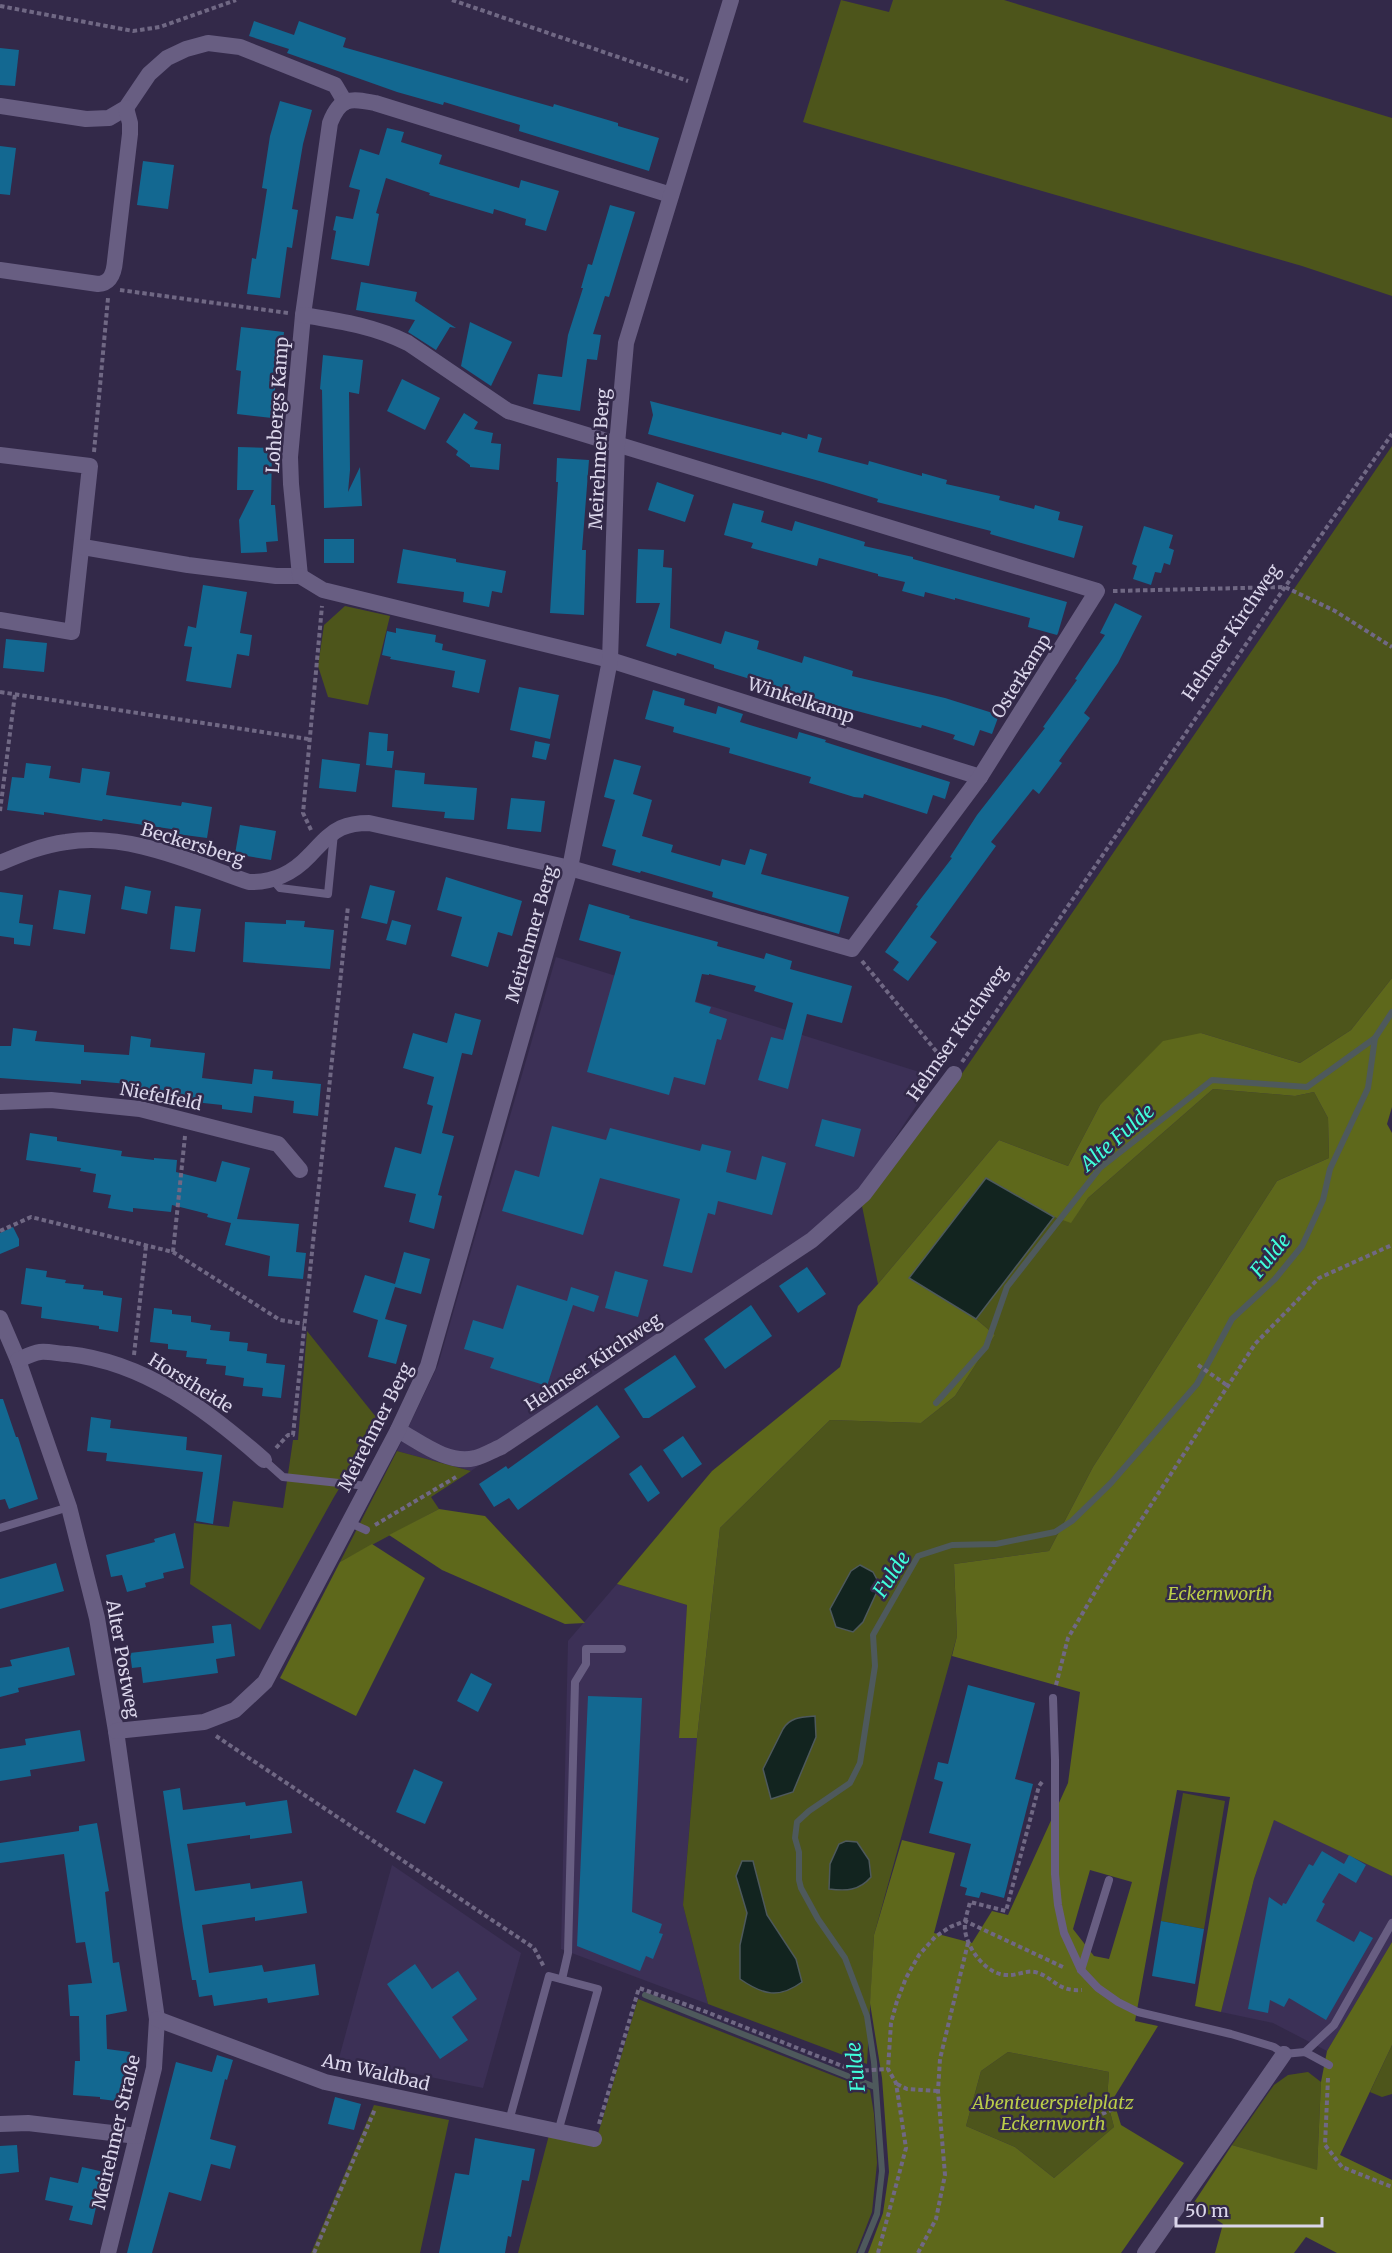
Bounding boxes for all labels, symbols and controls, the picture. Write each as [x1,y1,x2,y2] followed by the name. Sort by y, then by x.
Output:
[261,336,293,474] street label: Lohbergs Kamp
[584,388,614,530] street label: Meirehmer Berg
[1177,559,1285,705] street label: Helmser Kirchweg
[986,629,1056,723] street label: Osterkamp
[744,672,857,728] street label: Winkelkamp
[138,817,248,871] street label: Beckersberg
[500,863,562,1005] street label: Meirehmer Berg
[902,961,1012,1105] street label: Helmser Kirchweg
[118,1077,204,1115] street label: Niefelfeld
[1073,1098,1159,1177] water label: Alte Fulde
[1244,1228,1296,1283] water label: Fulde
[520,1308,666,1416] street label: Helmser Kirchweg
[144,1348,238,1418] street label: Horstheide
[333,1359,417,1495] street label: Meirehmer Berg
[866,1546,915,1603] water label: Fulde
[1168,1582,1272,1605] park label: Eckernworth
[101,1597,145,1720] street label: Alter Postweg
[840,2041,870,2094] water label: Fulde
[319,2048,432,2096] street label: Am Waldbad
[87,2053,145,2211] street label: Meirehmer Straße
[970,2091,1135,2135] park label: Abenteuerspielplatz Eckernworth
[1176,2190,1322,2228] scale bar
[1185,2199,1229,2222] text: 50 m

